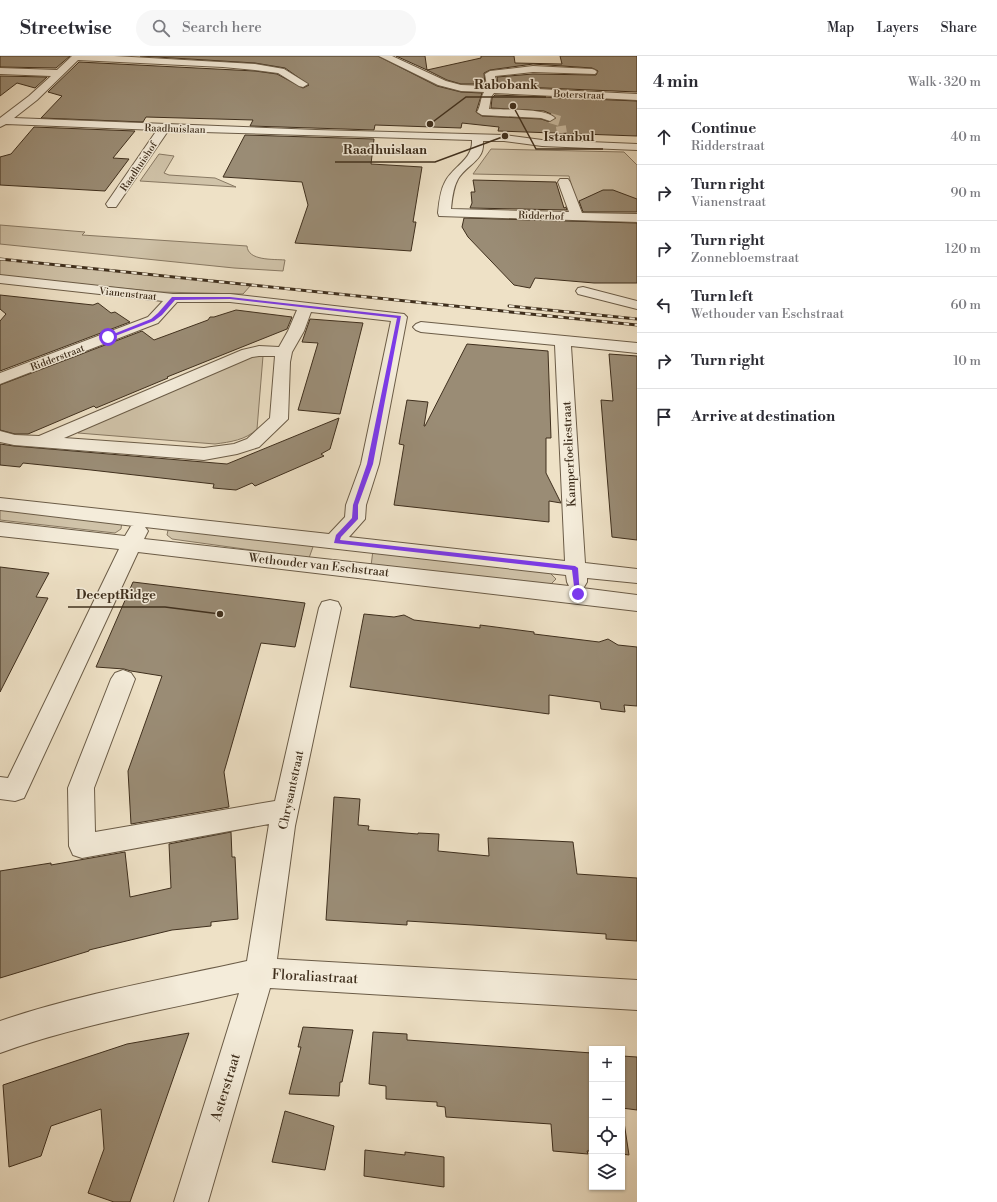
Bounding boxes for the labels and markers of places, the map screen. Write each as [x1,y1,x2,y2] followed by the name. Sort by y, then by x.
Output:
[466,72,546,97] callout: Rabobank
[536,124,603,149] callout: Istanbul
[335,137,435,162] callout: Raadhuislaan
[68,582,165,607] callout: DeceptRidge

